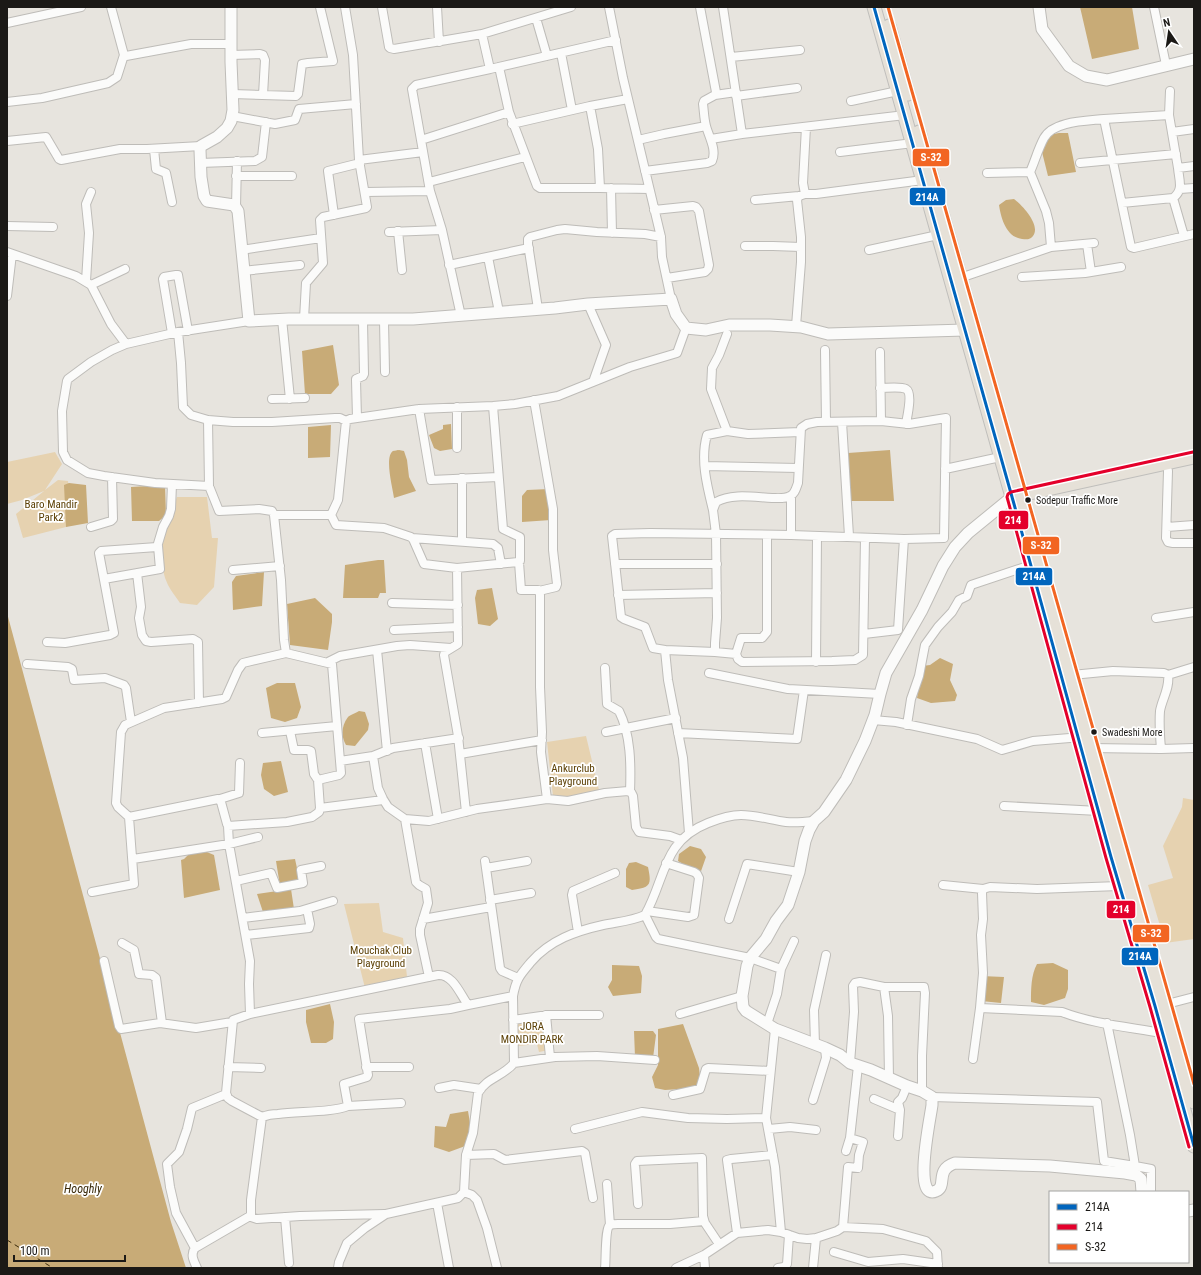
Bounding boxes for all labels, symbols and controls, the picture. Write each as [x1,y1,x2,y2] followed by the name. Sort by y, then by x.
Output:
[1149,12,1189,52] north arrow
[1162,16,1172,30] text: N
[912,148,950,167] line badge: S-32
[920,151,942,164] text: S-32
[909,187,946,206] line badge: 214A
[915,191,939,204] text: 214A
[1023,495,1033,505] marker: Sodepur Traffic More
[1036,495,1118,506] place label: Sodepur Traffic More
[25,498,78,524] park label: Baro Mandir Park2
[998,510,1029,530] line badge: 214
[1005,514,1022,527] text: 214
[1022,536,1060,555] line badge: S-32
[1030,539,1052,552] text: S-32
[1015,567,1053,586] line badge: 214A
[1022,570,1046,583] text: 214A
[1089,727,1099,737] marker: Swadeshi More
[1102,727,1163,738] place label: Swadeshi More
[549,762,597,788] park label: Ankurclub Playground
[1106,900,1136,919] line badge: 214
[1113,903,1130,916] text: 214
[1132,924,1170,943] line badge: S-32
[1140,927,1162,940] text: S-32
[350,944,412,970] park label: Mouchak Club Playground
[1121,947,1159,966] line badge: 214A
[1128,950,1152,963] text: 214A
[501,1020,563,1046] park label: JORA MONDIR PARK
[64,1182,103,1196] water label: Hooghly
[1049,1191,1189,1263] legend
[1085,1200,1110,1214] text: 214A
[1085,1220,1103,1234] text: 214
[14,1237,125,1263] scale bar
[1085,1240,1106,1254] text: S-32
[20,1244,50,1258] text: 100 m

